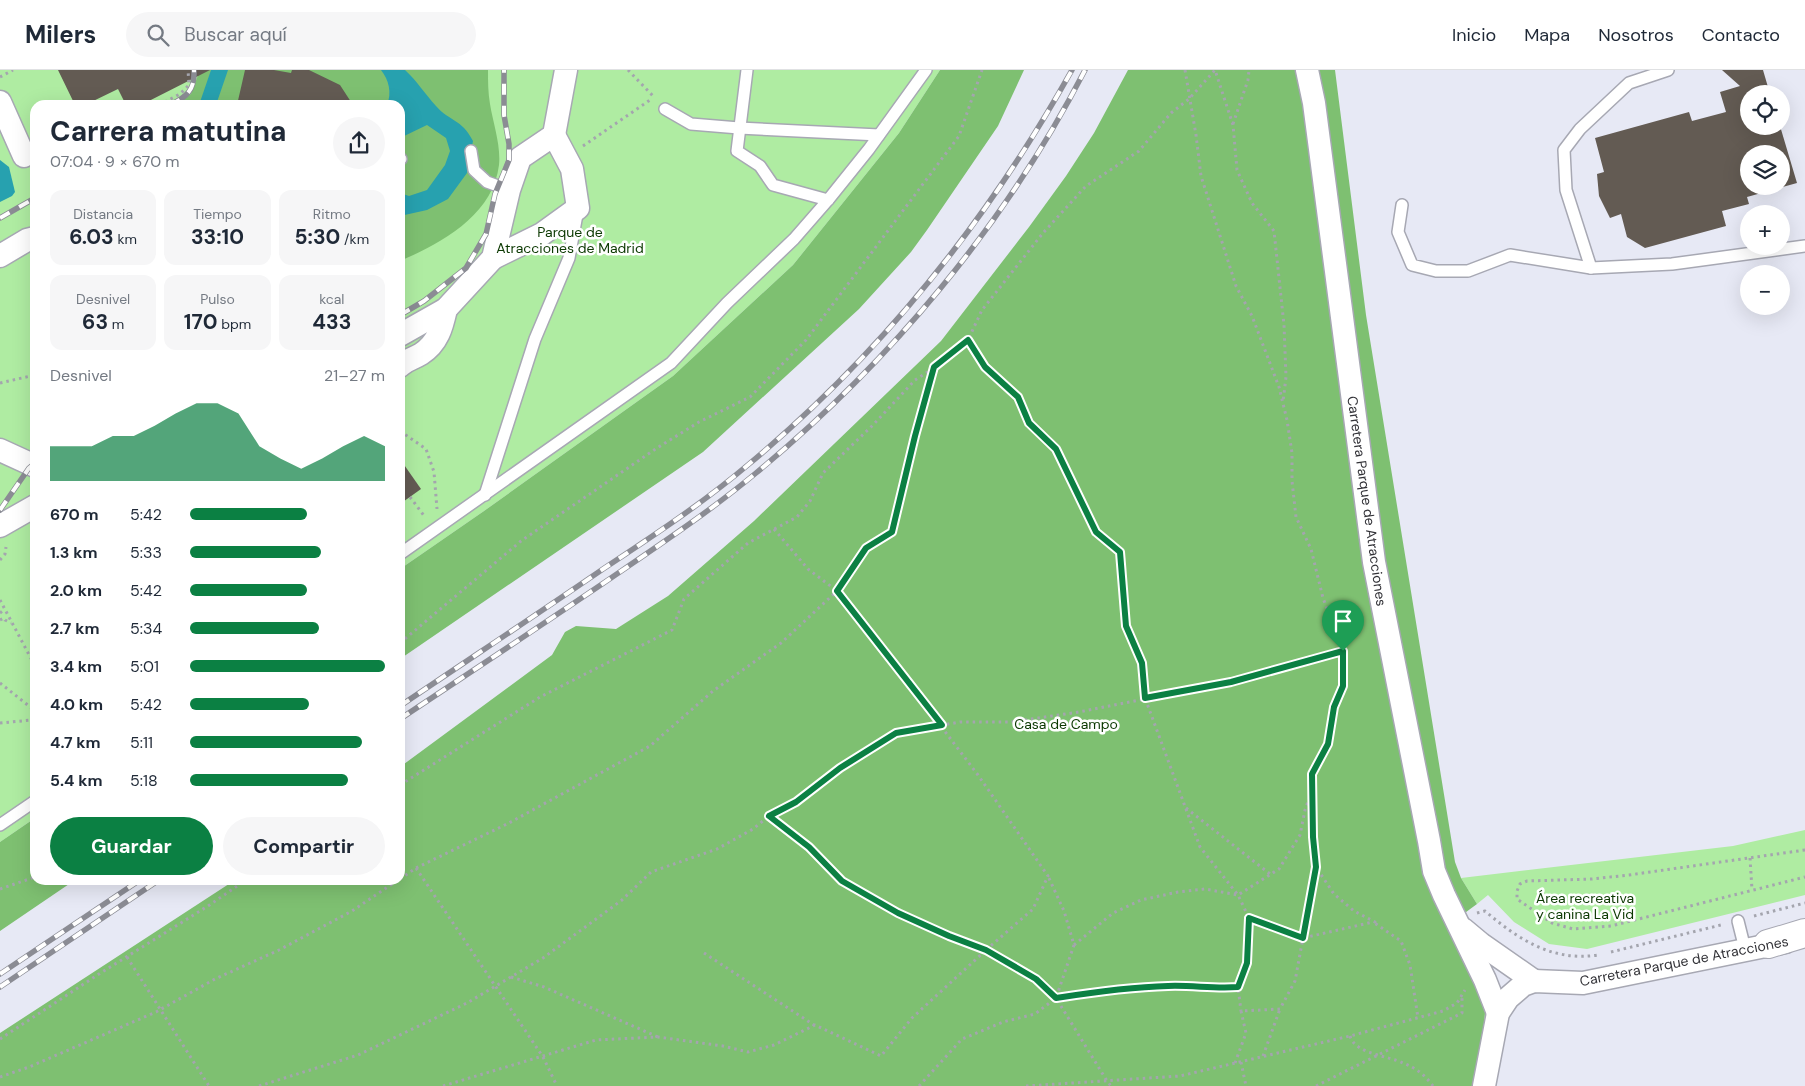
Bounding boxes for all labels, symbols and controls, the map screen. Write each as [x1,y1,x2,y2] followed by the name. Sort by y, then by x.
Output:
[126,12,476,57] search box
[25,19,96,50] text: Milers
[144,21,172,49] icon: search
[184,22,287,47] text: Buscar aquí
[1452,23,1496,47] text: Inicio
[1524,23,1570,47] text: Mapa
[1598,23,1674,47] text: Nosotros
[1702,23,1780,47] text: Contacto
[1740,85,1790,315] map controls
[1740,85,1790,135] button: locate
[50,113,287,150] text: Carrera matutina
[333,117,385,169] button: share
[1740,145,1790,195] button: layers
[50,151,180,172] text: 07:04 · 9 × 670 m
[73,205,133,223] text: Distancia
[193,205,242,223] text: Tiempo
[313,205,351,223] text: Ritmo
[1740,205,1790,255] button: +
[69,223,114,251] text: 6.03
[191,223,244,251] text: 33:10
[295,223,340,251] text: 5:30
[496,223,644,257] park label: Parque de Atracciones de Madrid
[114,230,137,248] text: km
[340,230,369,248] text: /km
[1740,265,1790,315] button: −
[76,290,130,308] text: Desnivel
[200,290,235,308] text: Pulso
[319,290,344,308] text: kcal
[82,308,108,336] text: 63
[184,308,217,336] text: 170
[312,308,351,336] text: 433
[108,315,124,333] text: m
[217,315,251,333] text: bpm
[50,365,112,386] text: Desnivel
[324,365,385,386] text: 21–27 m
[1343,395,1391,607] street label: Carretera Parque de Atracciones
[50,504,99,525] text: 670 m
[130,504,162,525] text: 5:42
[50,542,98,563] text: 1.3 km
[130,542,162,563] text: 5:33
[50,580,102,601] text: 2.0 km
[130,580,162,601] text: 5:42
[1322,600,1364,651] pin
[1329,607,1357,635] icon: arrive
[50,618,99,639] text: 2.7 km
[130,618,162,639] text: 5:34
[50,656,102,677] text: 3.4 km
[130,656,159,677] text: 5:01
[50,694,103,715] text: 4.0 km
[130,694,162,715] text: 5:42
[1014,715,1118,733] park label: Casa de Campo
[50,732,101,753] text: 4.7 km
[130,732,153,753] text: 5:11
[50,770,102,791] text: 5.4 km
[130,770,158,791] text: 5:18
[50,817,213,875] button: Guardar
[223,817,385,875] button: Compartir
[1536,889,1634,923] park label: Área recreativa y canina La Vid
[1578,932,1790,990] street label: Carretera Parque de Atracciones

